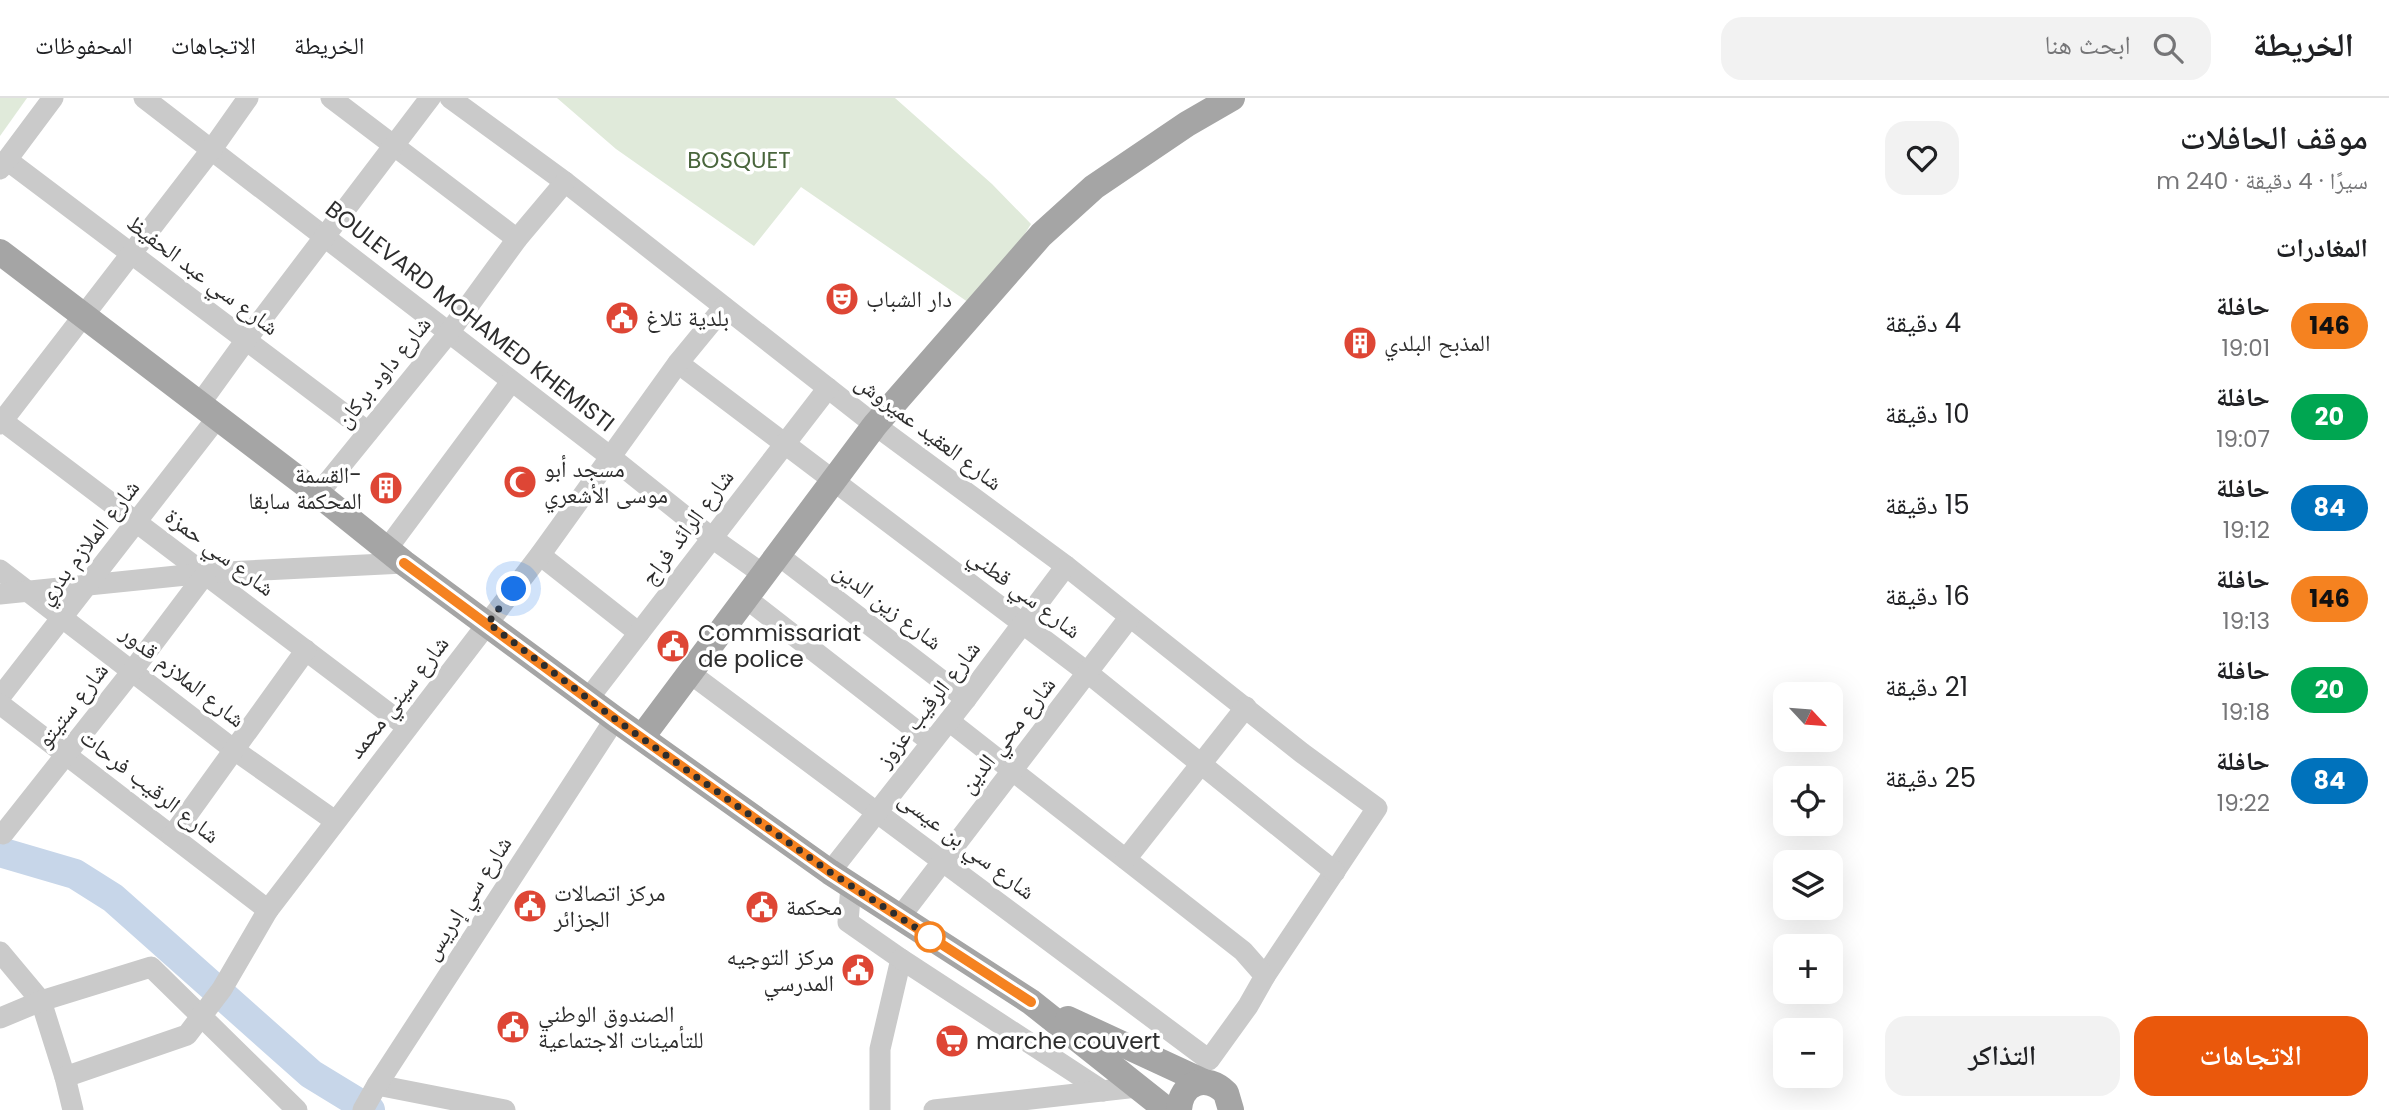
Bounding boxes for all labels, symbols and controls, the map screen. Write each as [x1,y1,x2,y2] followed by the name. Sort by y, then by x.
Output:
[1721,17,2211,80] search box
[2253,21,2354,68] text: الخريطة
[2045,27,2131,63] text: ابحث هنا
[35,29,133,62] text: المحفوظات
[171,29,256,62] text: الاتجاهات
[294,29,365,62] text: الخريطة
[2149,29,2187,67] icon: search
[2180,114,2368,161] text: موقف الحافلات
[1885,121,1959,195] button: heart
[687,144,791,176] park label: BOSQUET
[2156,165,2368,197] text: سيرًا · 4 دقيقة · 240 m
[319,193,621,439] street label: BOULEVARD MOHAMED KHEMISTI
[119,207,286,345] street label: شارع سي عبد الحفيظ
[2276,230,2368,266] text: المغادرات
[823,280,861,318] theatre icon: دار الشباب
[866,283,952,315] place label: دار الشباب
[2216,288,2270,324] text: حافلة
[603,299,641,337] public building icon: بلدية تلاغ
[646,302,729,334] place label: بلدية تلاغ
[1885,305,1961,341] text: 4 دقيقة
[328,309,438,435] street label: شارع داود بركان
[2309,309,2350,342] text: 146
[1341,324,1379,362] building icon: المذبح البلدي
[1384,327,1490,362] place label: المذبح البلدي
[2221,332,2270,364] text: 19:01
[849,366,1009,498] street label: شارع العقيد عميروش
[2216,379,2270,415] text: حافلة
[1885,396,1969,432] text: 10 دقيقة
[2315,400,2344,433] text: 20
[2216,423,2270,455] text: 19:07
[544,453,668,514] place label: مسجد أبو موسى الأشعري
[248,459,362,517] place label: القسمة- المحكمة سابقا
[501,463,539,501] mosque icon: مسجد أبو موسى الأشعري
[633,463,741,591] street label: شارع الرائد فراج
[367,469,405,507] building icon: القسمة- المحكمة سابقا
[2216,470,2270,506] text: حافلة
[29,473,149,613] street label: شارع الملازم بدري
[1885,487,1969,523] text: 15 دقيقة
[2314,491,2345,524] text: 84
[157,500,281,606] street label: شارع سي حمزة
[2223,514,2270,546] text: 19:12
[960,540,1088,648] street label: شارع سي قطني
[827,554,949,658] street label: شارع زين الدين
[2216,561,2270,597] text: حافلة
[496,571,531,606] your location
[1885,578,1970,614] text: 16 دقيقة
[2309,582,2350,615] text: 146
[2222,605,2270,637] text: 19:13
[113,617,252,735] street label: شارع الملازم قدور
[698,617,861,675] place label: Commissariat de police
[654,627,692,665] public building icon: Commissariat de police
[340,629,458,767] street label: شارع سيني محمد
[868,634,988,775] street label: شارع الرقيب عزوز
[2216,652,2270,688] text: حافلة
[28,656,116,754] street label: شارع ستيتو
[1885,669,1968,705] text: 21 دقيقة
[951,670,1065,802] street label: شارع محي الدين
[2315,673,2344,706] text: 20
[1773,682,1843,752] north arrow
[1773,682,1843,1088] map controls
[2221,696,2270,728] text: 19:18
[73,721,227,851] street label: شارع الرقيب فرحات
[2216,743,2270,779] text: حافلة
[1885,760,1976,796] text: 25 دقيقة
[2314,764,2345,797] text: 84
[1773,766,1843,836] button: locate
[890,783,1042,909] street label: شارع سي بن عيسى
[2217,787,2270,819] text: 19:22
[415,830,522,968] street label: شارع سي إدريس
[1773,850,1843,920] button: layers
[553,877,666,935] place label: مركز اتصالات الجزائر
[511,887,549,925] public building icon: مركز اتصالات الجزائر
[743,888,781,926] public building icon: محكمة
[786,891,842,923] place label: محكمة
[915,922,945,952] unlabelled marker
[1773,934,1843,1004] button: +
[727,941,834,1002] place label: مركز التوجيه المدرسي
[839,951,877,989] public building icon: مركز التوجيه المدرسي
[538,998,704,1056] place label: الصندوق الوطني للتأمينات الاجتماعية
[494,1008,532,1046] public building icon: الصندوق الوطني للتأمينات الاجتماعية
[1885,1016,2120,1096] button: التذاكر
[2134,1016,2368,1096] button: الاتجاهات
[1773,1018,1843,1088] button: −
[933,1022,971,1060] supermarket icon: marche couvert
[976,1025,1160,1057] place label: marche couvert

